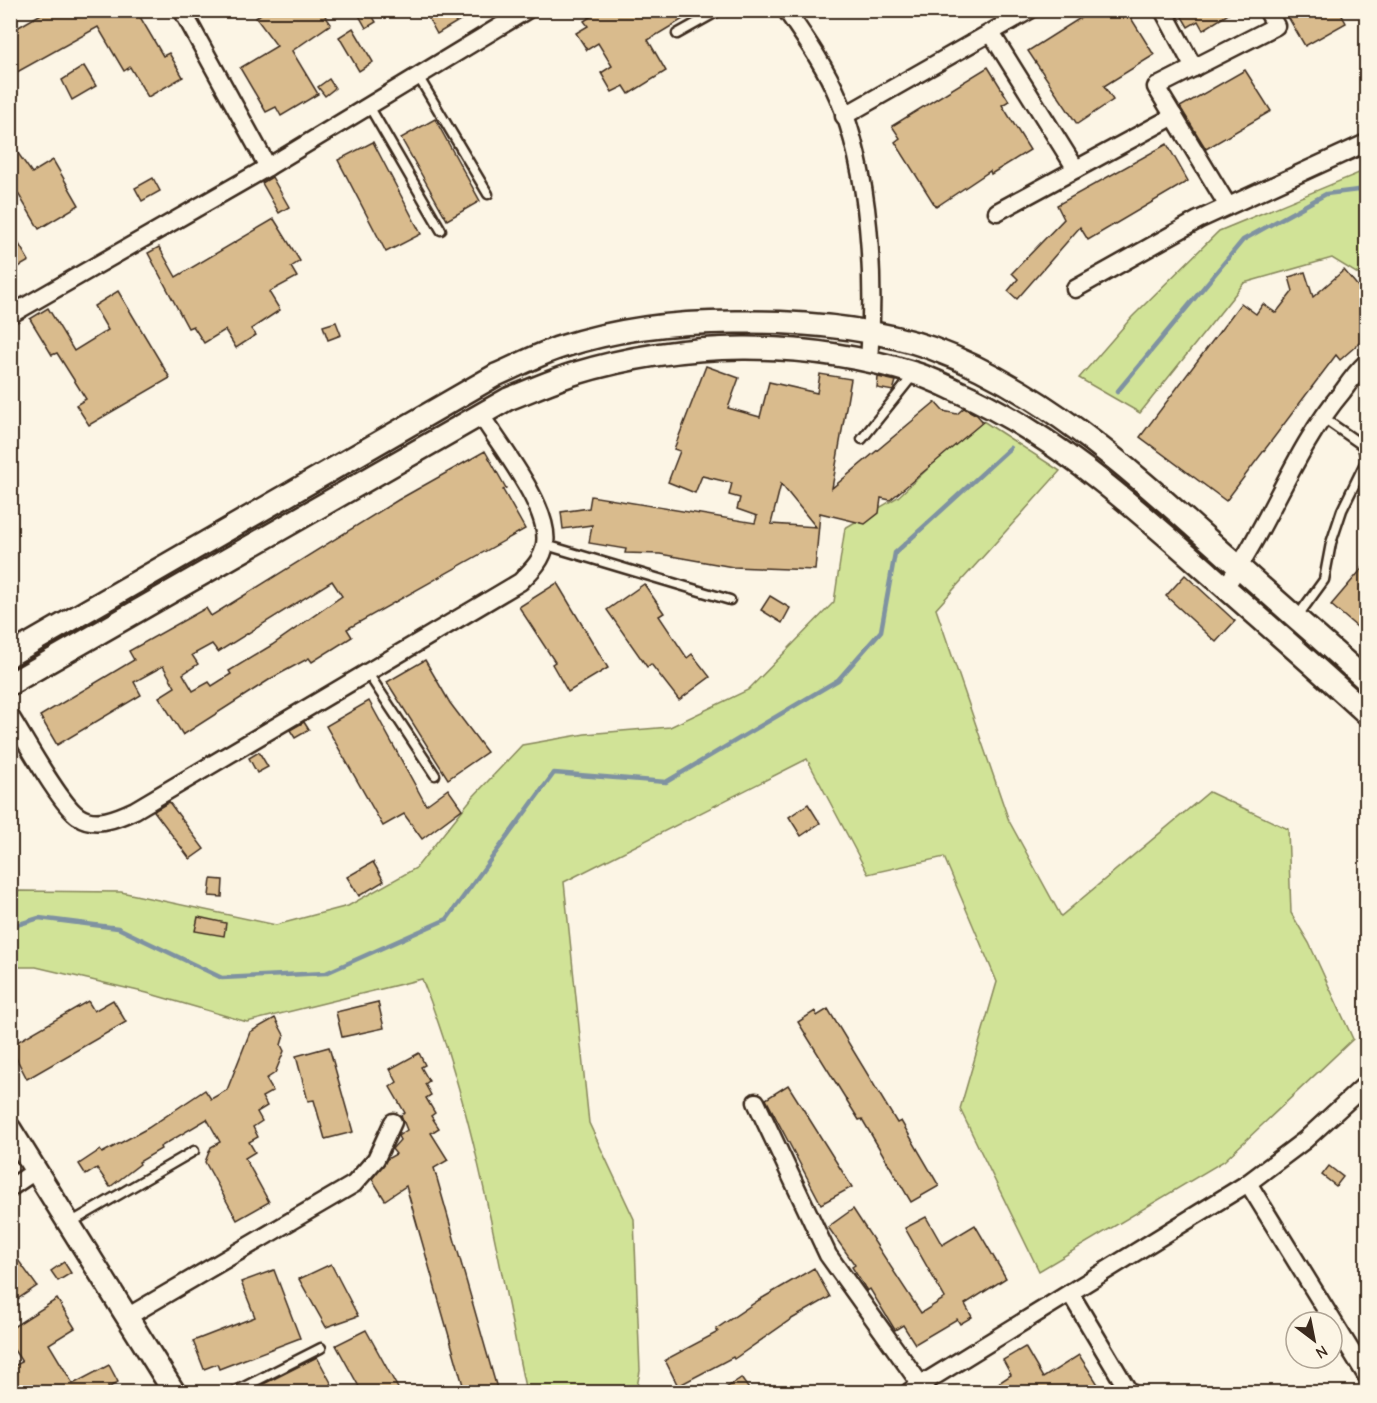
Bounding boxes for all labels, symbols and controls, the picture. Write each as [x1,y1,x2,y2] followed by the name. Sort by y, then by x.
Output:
[1284,1310,1344,1370] north arrow
[1312,1341,1331,1362] text: N

